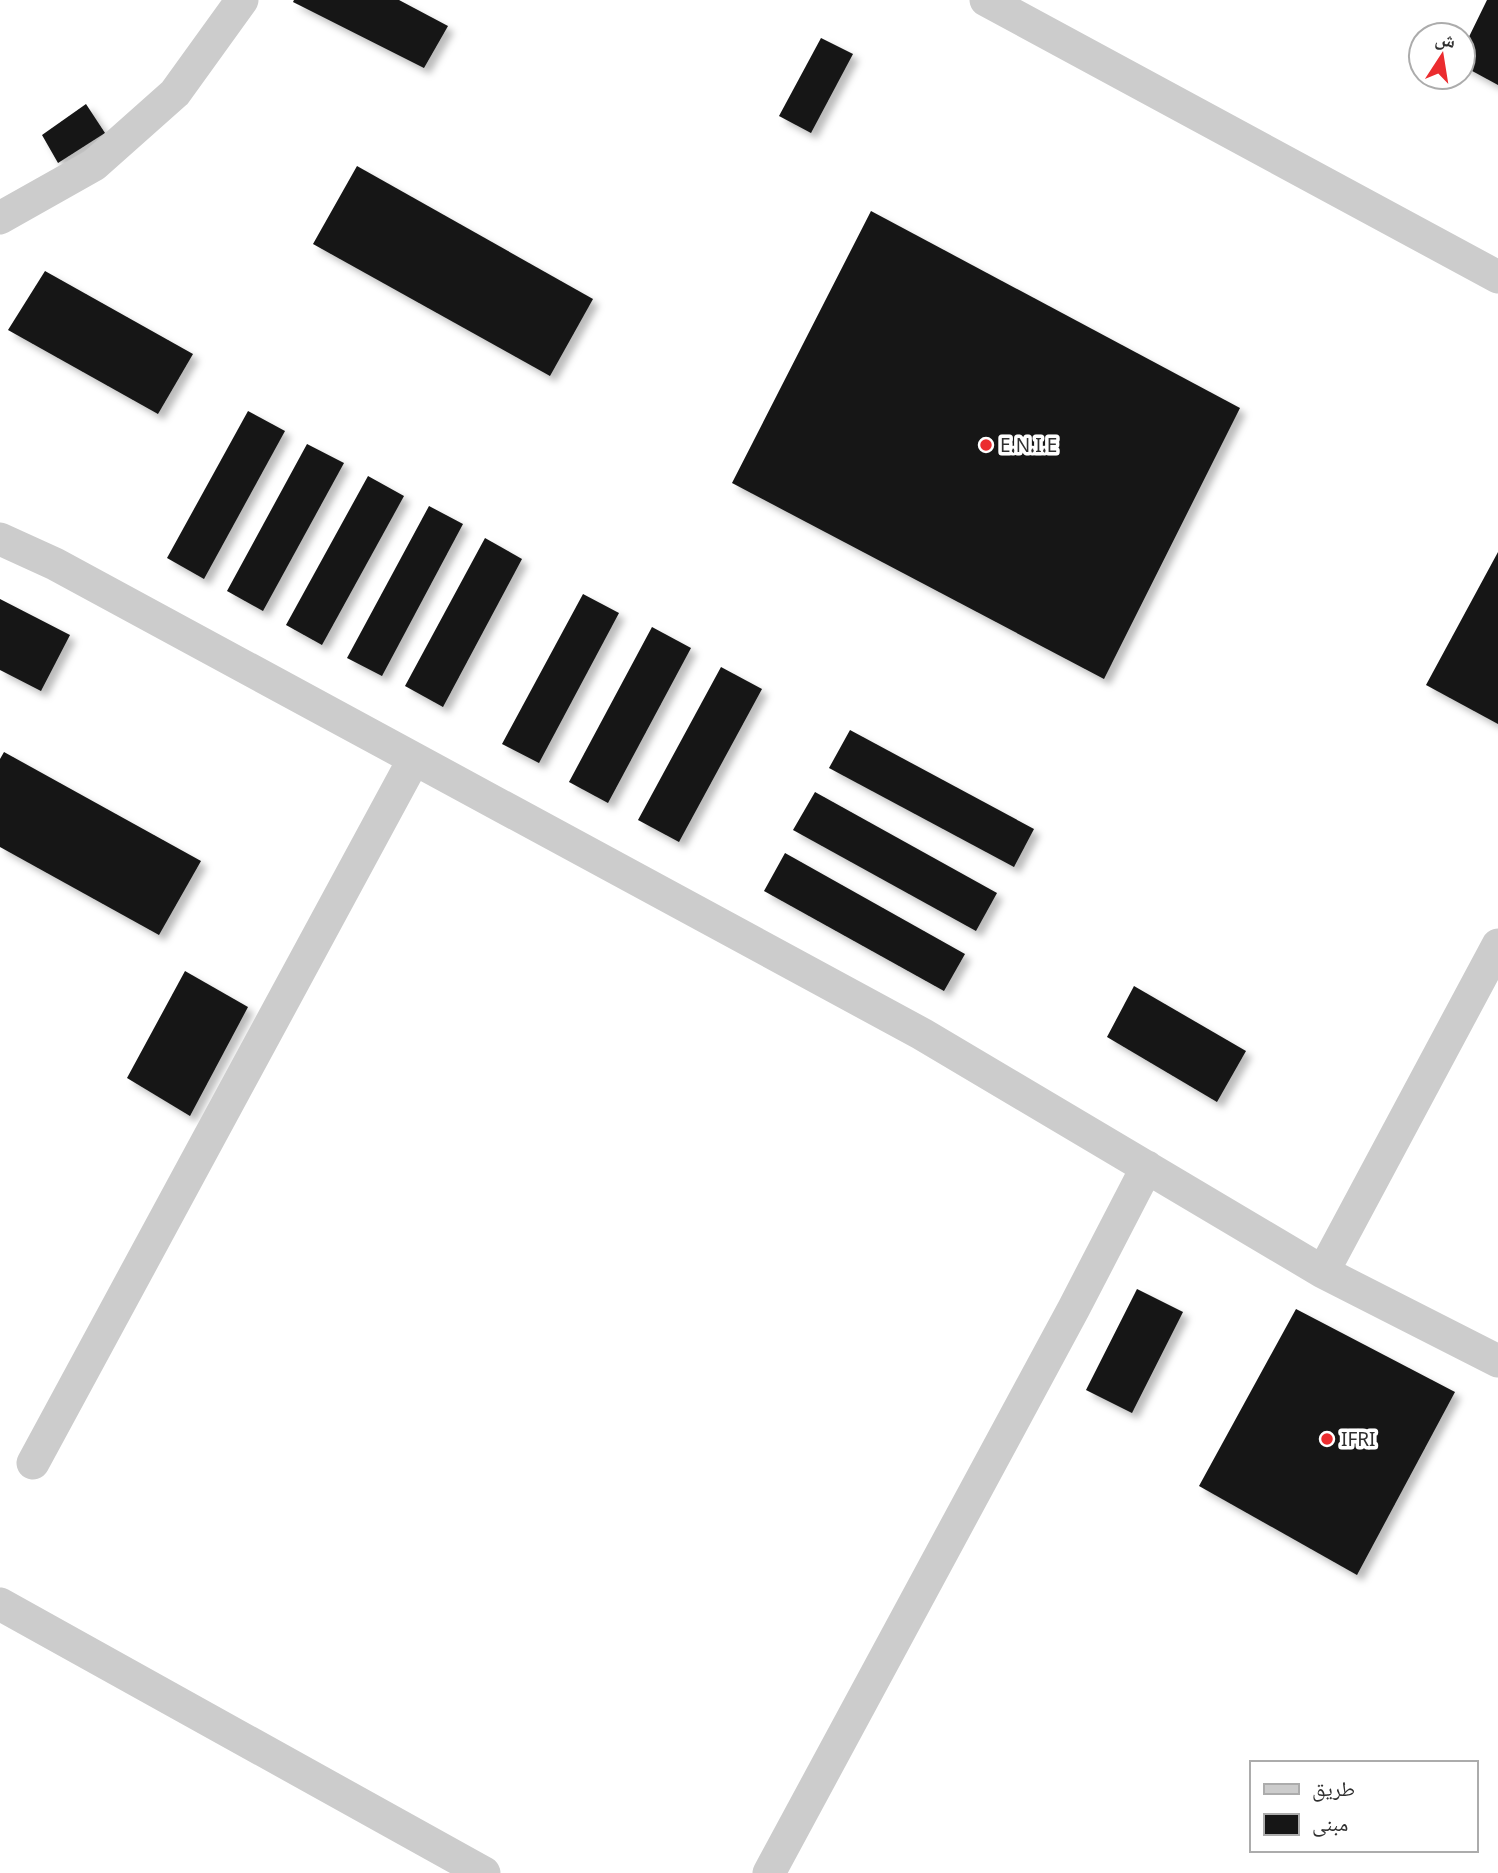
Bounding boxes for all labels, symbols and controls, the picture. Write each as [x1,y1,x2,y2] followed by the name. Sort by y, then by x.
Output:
[1407,21,1477,91] north arrow
[1433,25,1458,54] text: ش
[1000,432,1057,458] place label: E.N.I.E
[978,437,994,453] marker: E.N.I.E
[1341,1426,1376,1452] place label: IFRI
[1319,1431,1335,1447] marker: IFRI
[1250,1761,1477,1852] legend
[1312,1774,1355,1802] text: طريق
[1312,1809,1348,1837] text: مبنى

